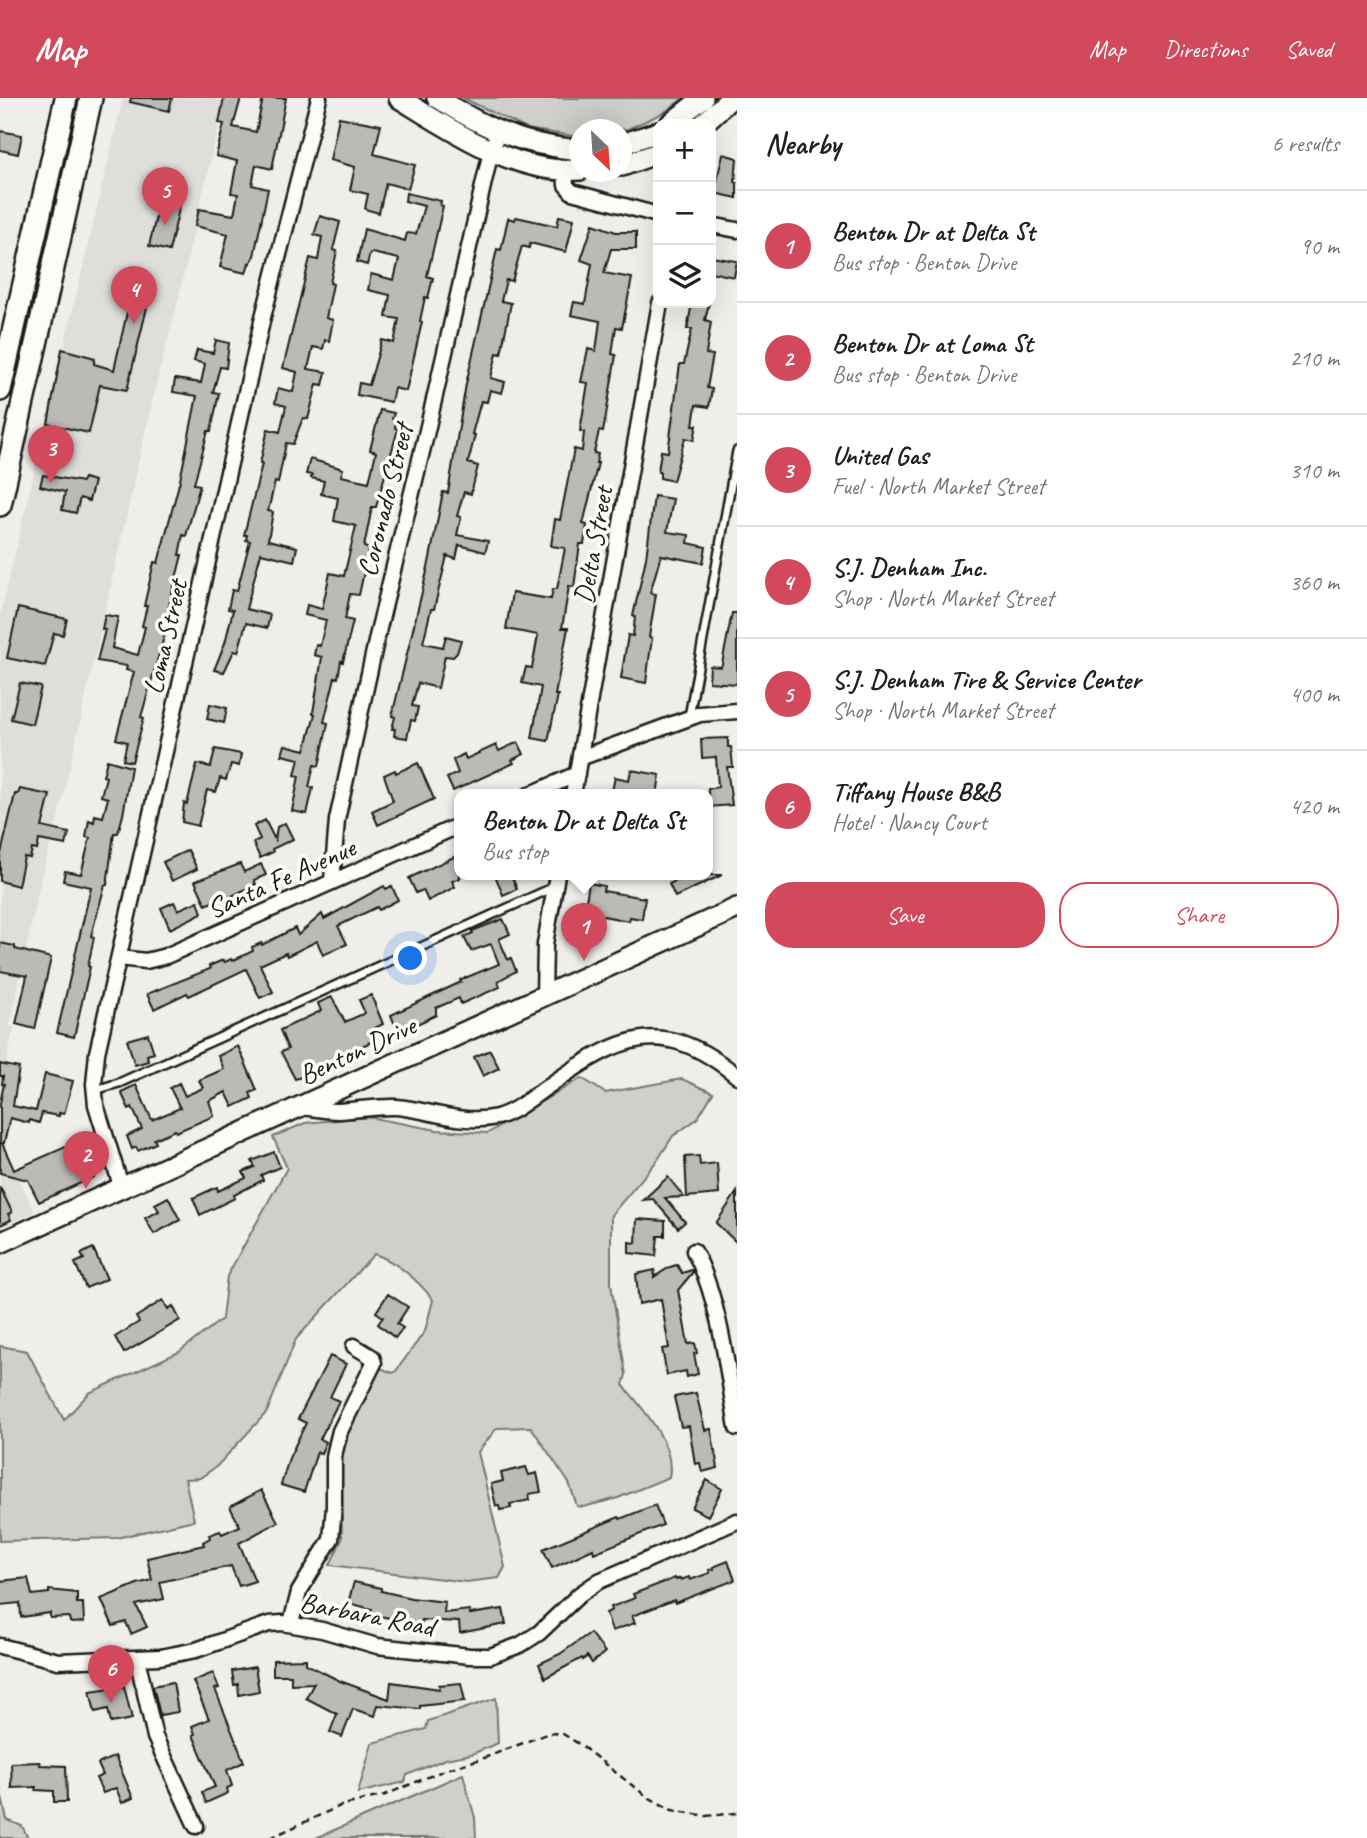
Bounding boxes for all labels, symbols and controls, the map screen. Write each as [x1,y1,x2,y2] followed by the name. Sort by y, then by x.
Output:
[35,28,86,70] text: Map
[1089,34,1126,64] text: Map
[1164,34,1247,64] text: Directions
[1285,34,1332,64] text: Saved
[569,119,632,182] north arrow
[653,119,716,308] map controls
[653,119,716,182] button: +
[765,125,841,163] text: Nearby
[1272,129,1339,158] text: 6 results
[142,167,188,225] pin: 5
[653,182,716,245] button: −
[832,215,1035,248] text: Benton Dr at Delta St
[783,232,793,261] text: 1
[1300,232,1339,261] text: 90 m
[653,245,716,308] button: layers
[832,248,1016,277] text: Bus stop · Benton Drive
[111,266,157,324] pin: 4
[832,327,1033,360] text: Benton Dr at Loma St
[783,344,793,373] text: 2
[1290,344,1339,373] text: 210 m
[832,360,1016,389] text: Bus stop · Benton Drive
[349,417,422,580] street label: Coronado Street
[28,425,74,483] pin: 3
[832,439,928,472] text: United Gas
[783,456,793,485] text: 3
[1290,456,1339,485] text: 310 m
[832,472,1045,501] text: Fuel · North Market Street
[565,481,621,606] street label: Delta Street
[832,551,986,584] text: S.J. Denham Inc.
[783,568,793,597] text: 4
[1290,568,1339,597] text: 360 m
[135,574,196,697] street label: Loma Street
[832,584,1054,613] text: Shop · North Market Street
[832,663,1141,696] text: S.J. Denham Tire & Service Center
[783,680,793,709] text: 5
[1290,680,1339,709] text: 400 m
[832,696,1054,725] text: Shop · North Market Street
[832,775,1000,808] text: Tiffany House B&B
[454,789,713,880] popup
[783,792,793,821] text: 6
[1290,792,1339,821] text: 420 m
[482,804,685,837] text: Benton Dr at Delta St
[832,808,987,837] text: Hotel · Nancy Court
[201,829,362,926] street label: Santa Fe Avenue
[482,837,548,866] text: Bus stop
[765,882,1045,948] button: Save
[1059,882,1339,948] button: Share
[561,903,607,961] pin: 1
[393,941,427,975] your location
[293,1007,423,1092] street label: Benton Drive
[63,1131,109,1189] pin: 2
[297,1584,441,1645] street label: Barbara Road
[88,1645,134,1703] pin: 6

